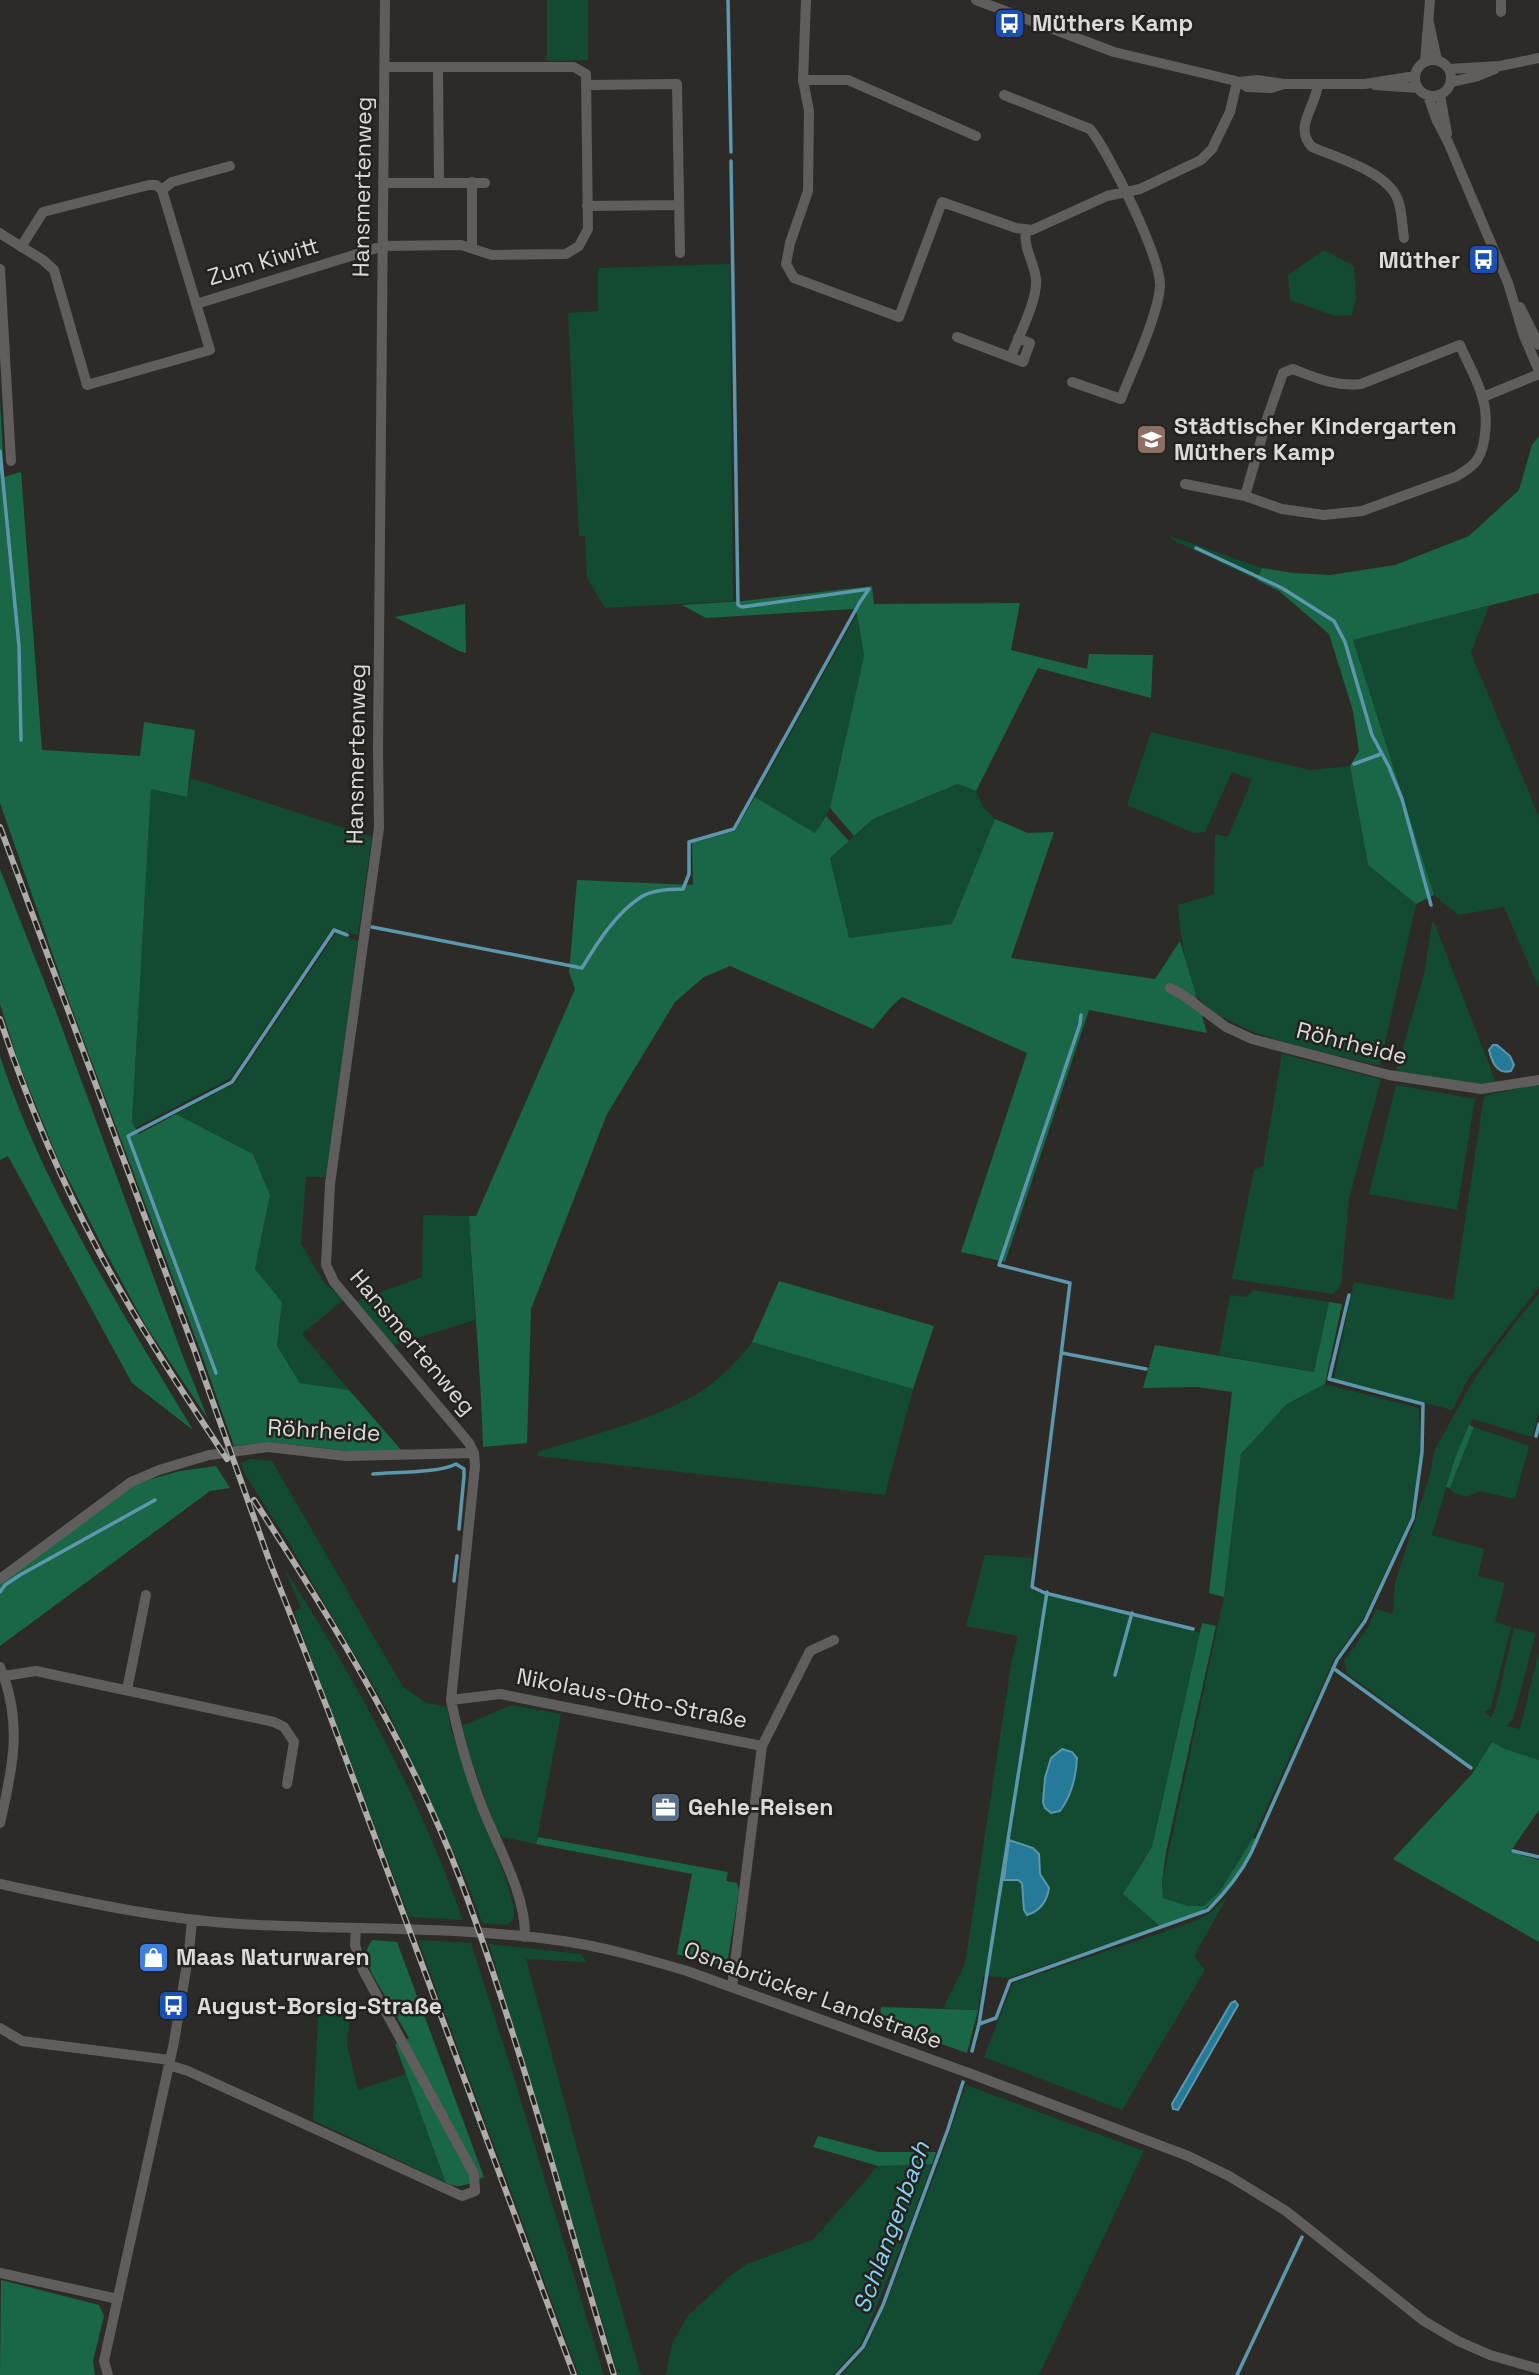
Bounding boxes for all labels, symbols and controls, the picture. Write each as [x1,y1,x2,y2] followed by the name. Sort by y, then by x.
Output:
[992,6,1026,40] bus stop icon: Müthers Kamp
[1032,8,1193,38] place label: Müthers Kamp
[345,96,379,278] street label: Hansmertenweg
[204,230,322,292] street label: Zum Kiwitt
[1466,243,1500,277] bus stop icon: Müther
[1379,245,1460,275] place label: Müther
[1174,411,1457,467] place label: Städtischer Kindergarten Müthers Kamp
[1134,422,1168,456] school or university icon: Städtischer Kindergarten Müthers Kamp
[339,663,373,845] street label: Hansmertenweg
[1293,1015,1411,1071] street label: Röhrheide
[343,1263,483,1421] street label: Hansmertenweg
[267,1412,381,1448] street label: Röhrheide
[514,1661,750,1735] street label: Nikolaus-Otto-Straße
[648,1790,682,1824] office icon: Gehle-Reisen
[688,1792,833,1822] place label: Gehle-Reisen
[680,1934,946,2056] street label: Osnabrücker Landstraße
[136,1940,170,1974] shop icon: Maas Naturwaren
[176,1942,370,1972] place label: Maas Naturwaren
[157,1989,191,2023] bus stop icon: August-Borsig-Straße
[197,1991,442,2021] place label: August-Borsig-Straße
[846,2136,937,2317] water label: Schlangenbach

